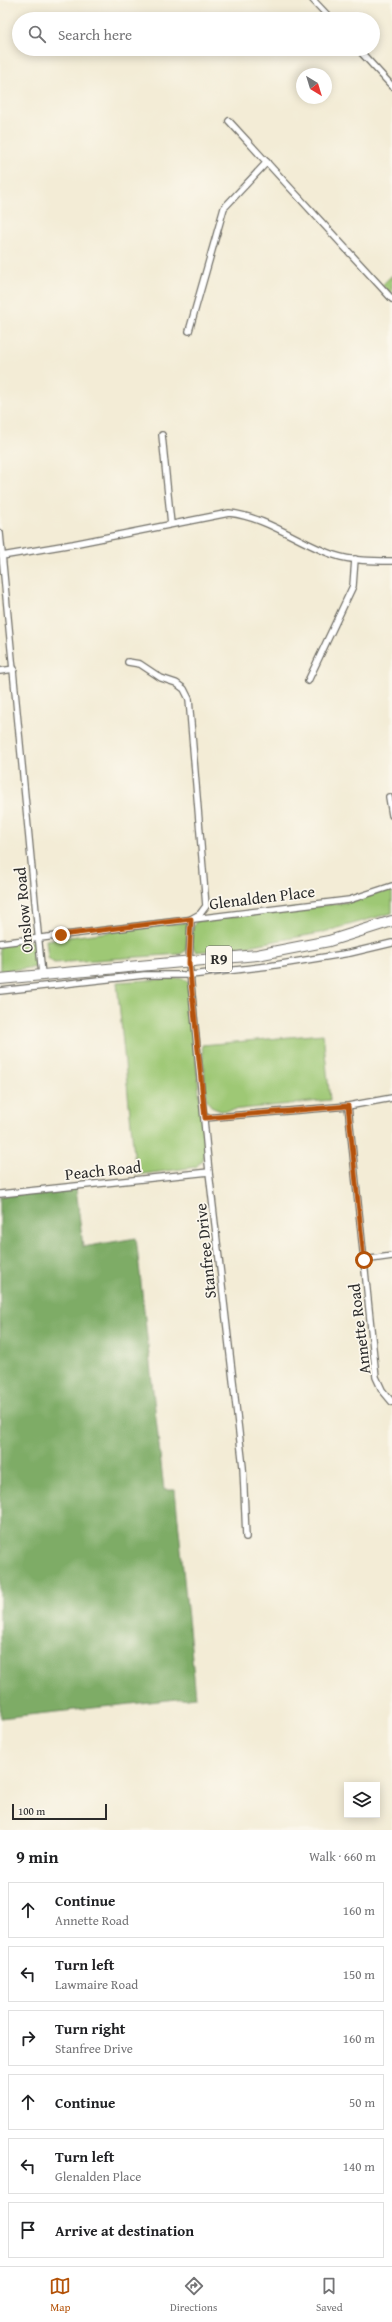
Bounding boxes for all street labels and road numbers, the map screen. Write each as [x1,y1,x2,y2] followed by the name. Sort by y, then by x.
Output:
[7,866,39,954] street label: Onslow Road
[208,879,316,915] street label: Glenalden Place
[206,946,232,972] road number: R9
[64,1154,143,1186] street label: Peach Road
[188,1202,222,1300] street label: Stanfree Drive
[341,1282,376,1376] street label: Annette Road

